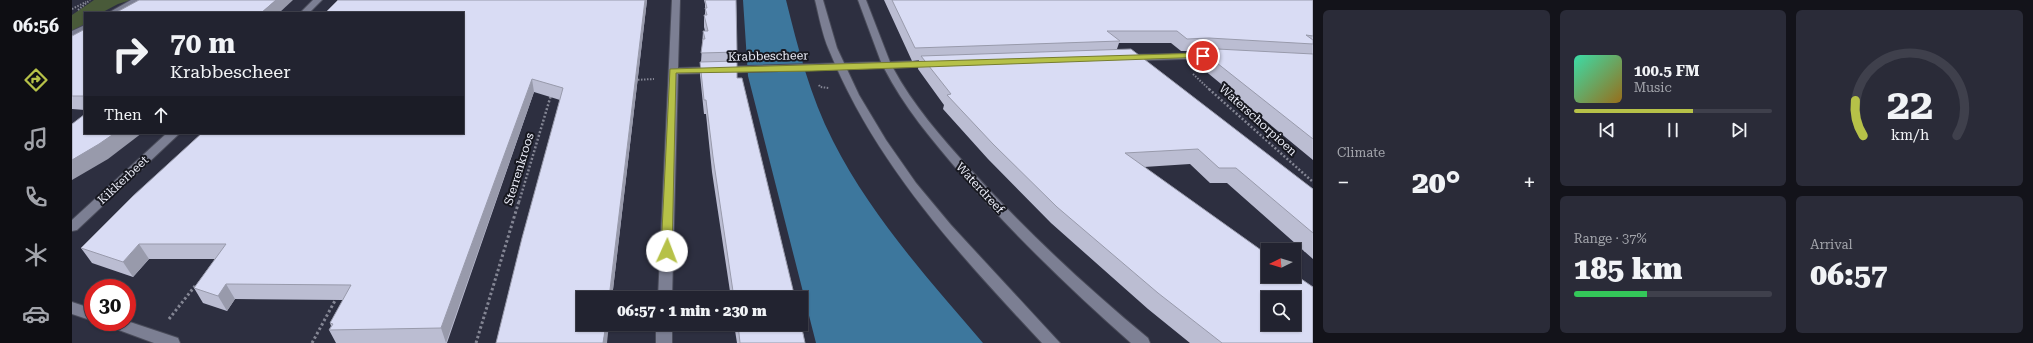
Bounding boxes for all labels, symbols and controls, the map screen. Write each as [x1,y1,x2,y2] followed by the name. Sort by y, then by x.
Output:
[13,15,59,36] text: 06:56
[170,27,235,60] text: 70 m
[104,28,156,80] icon: right
[1186,39,1220,73] pin
[1192,45,1214,67] icon: arrive
[728,48,808,64] street label: Krabbescheer
[170,61,291,82] text: Krabbescheer
[1634,62,1700,80] text: 100.5 FM
[22,66,50,94] icon: directions
[1634,80,1672,95] text: Music
[1886,80,1933,129] text: 22
[1216,81,1300,159] street label: Waterschorpioen
[150,104,172,126] icon: ahead
[104,106,142,124] text: Then
[1596,119,1618,141] icon: previous
[1662,119,1684,141] icon: pause
[1728,119,1750,141] icon: next
[22,125,50,153] icon: music
[1891,126,1929,142] text: km/h
[501,131,537,207] street label: Sterrenkroos
[1337,145,1385,160] text: Climate
[95,153,152,207] street label: Kikkerbeet
[953,160,1007,216] street label: Waterdreef
[1412,165,1461,200] text: 20°
[1337,170,1349,195] text: −
[1523,170,1536,195] text: +
[22,183,50,211] icon: phone
[646,230,688,272] position arrow
[1574,231,1647,246] text: Range · 37%
[1810,237,1853,252] text: Arrival
[22,241,50,269] icon: climate
[1261,243,1301,283] north arrow
[1261,243,1301,331] map controls
[1574,251,1682,286] text: 185 km
[1810,257,1888,292] text: 06:57
[84,279,136,331] speed limit sign: 30
[1261,291,1301,331] button: search
[22,300,50,328] icon: car
[617,302,767,320] text: 06:57 · 1 min · 230 m

